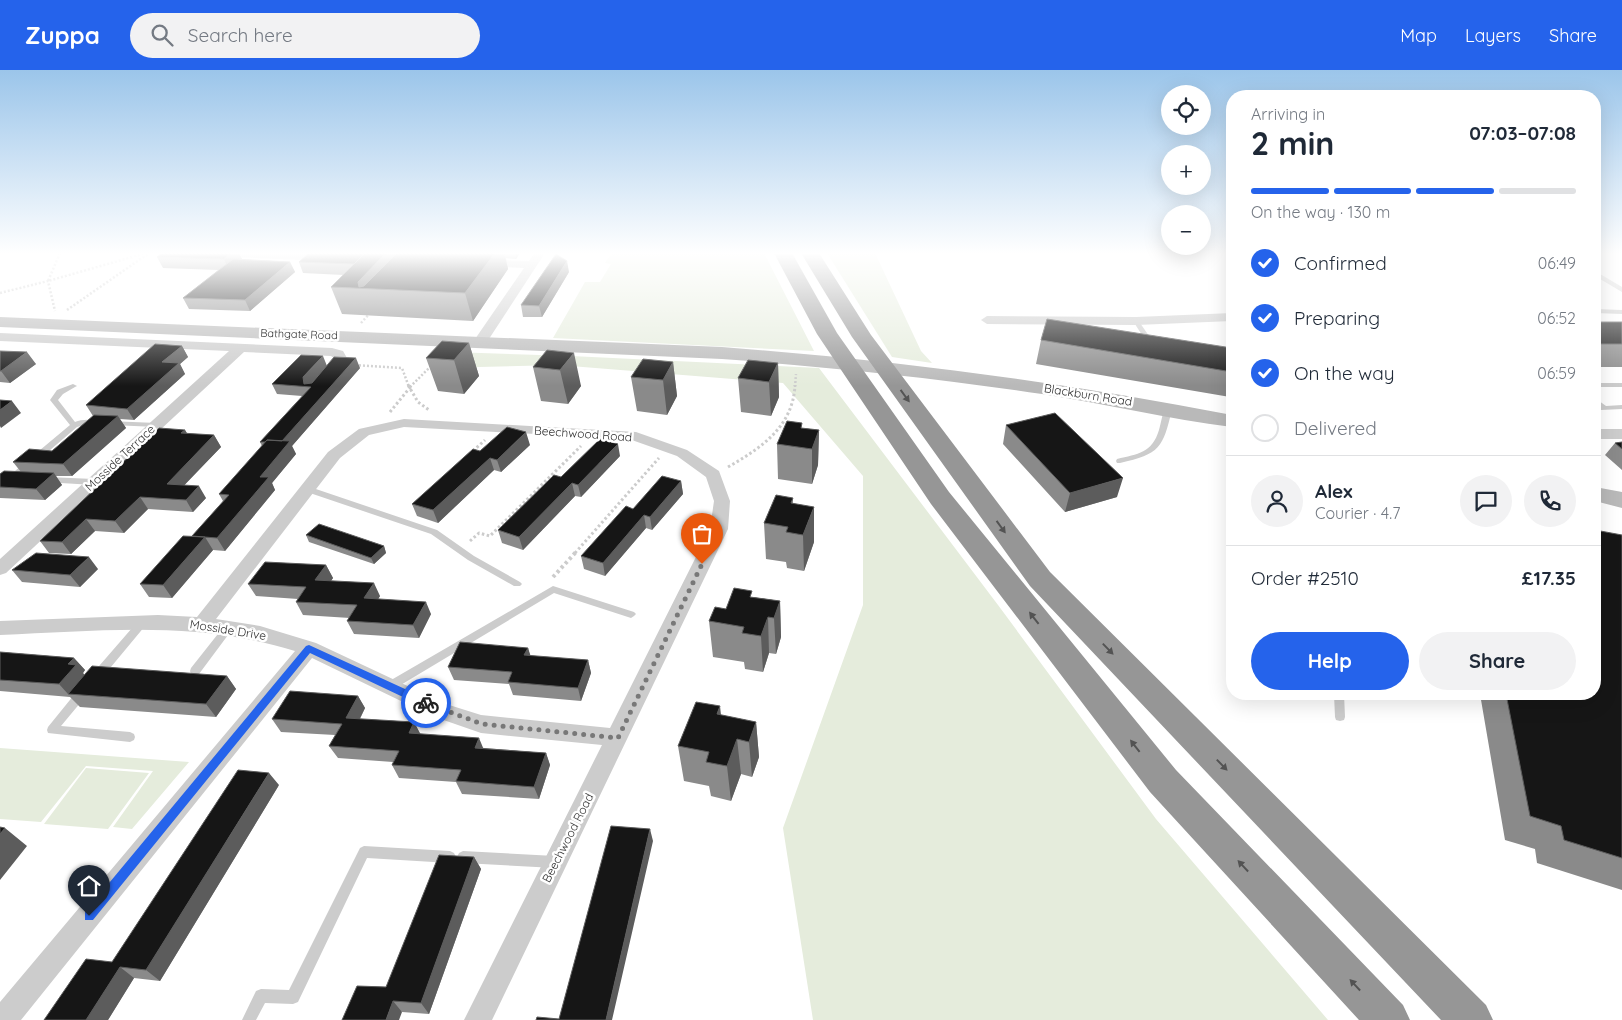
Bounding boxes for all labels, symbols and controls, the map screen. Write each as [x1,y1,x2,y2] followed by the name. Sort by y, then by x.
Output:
[130,13,480,58] search box
[25,20,100,50] text: Zuppa
[148,21,176,49] icon: search
[188,23,293,47] text: Search here
[1400,24,1437,47] text: Map
[1465,24,1521,47] text: Layers
[1549,24,1597,47] text: Share
[1161,85,1211,255] map controls
[1161,85,1211,135] button: locate
[1251,104,1325,124] text: Arriving in
[1469,121,1576,145] text: 07:03–07:08
[1251,123,1334,163] text: 2 min
[1161,145,1211,195] button: +
[1251,202,1390,222] text: On the way · 130 m
[1161,205,1211,255] button: −
[1251,249,1279,277] icon: check
[1294,251,1387,275] text: Confirmed
[1538,253,1576,273] text: 06:49
[1251,304,1279,332] icon: check
[1294,306,1380,330] text: Preparing
[1537,308,1576,328] text: 06:52
[260,326,338,342] street label: Bathgate Road
[1251,359,1279,387] icon: check
[1294,361,1395,385] text: On the way
[1537,363,1576,383] text: 06:59
[1043,380,1133,409] street label: Blackburn Road
[900,389,910,403] one-way arrow
[1294,416,1377,440] text: Delivered
[82,421,158,494] street label: Mosside Terrace
[534,423,633,444] street label: Beechwood Road
[1251,475,1303,527] button: person
[1460,475,1512,527] button: chat
[1524,475,1576,527] button: phone
[1315,479,1353,503] text: Alex
[1315,503,1400,523] text: Courier · 4.7
[681,513,723,564] pin
[688,520,716,548] icon: bag
[996,520,1007,533] one-way arrow
[1251,566,1359,590] text: Order #2510
[1522,566,1576,590] text: £17.35
[1029,612,1040,625] one-way arrow
[189,616,268,643] street label: Mosside Drive
[1251,632,1409,690] button: Help
[1419,632,1576,690] button: Share
[1102,642,1114,654] one-way arrow
[401,678,451,728] courier
[412,689,440,717] icon: bike
[1129,739,1140,752] one-way arrow
[1216,759,1228,771] one-way arrow
[539,791,597,885] street label: Beechwood Road
[1237,861,1249,873] one-way arrow
[68,865,110,916] pin
[75,872,103,900] icon: home
[1349,979,1361,991] one-way arrow

